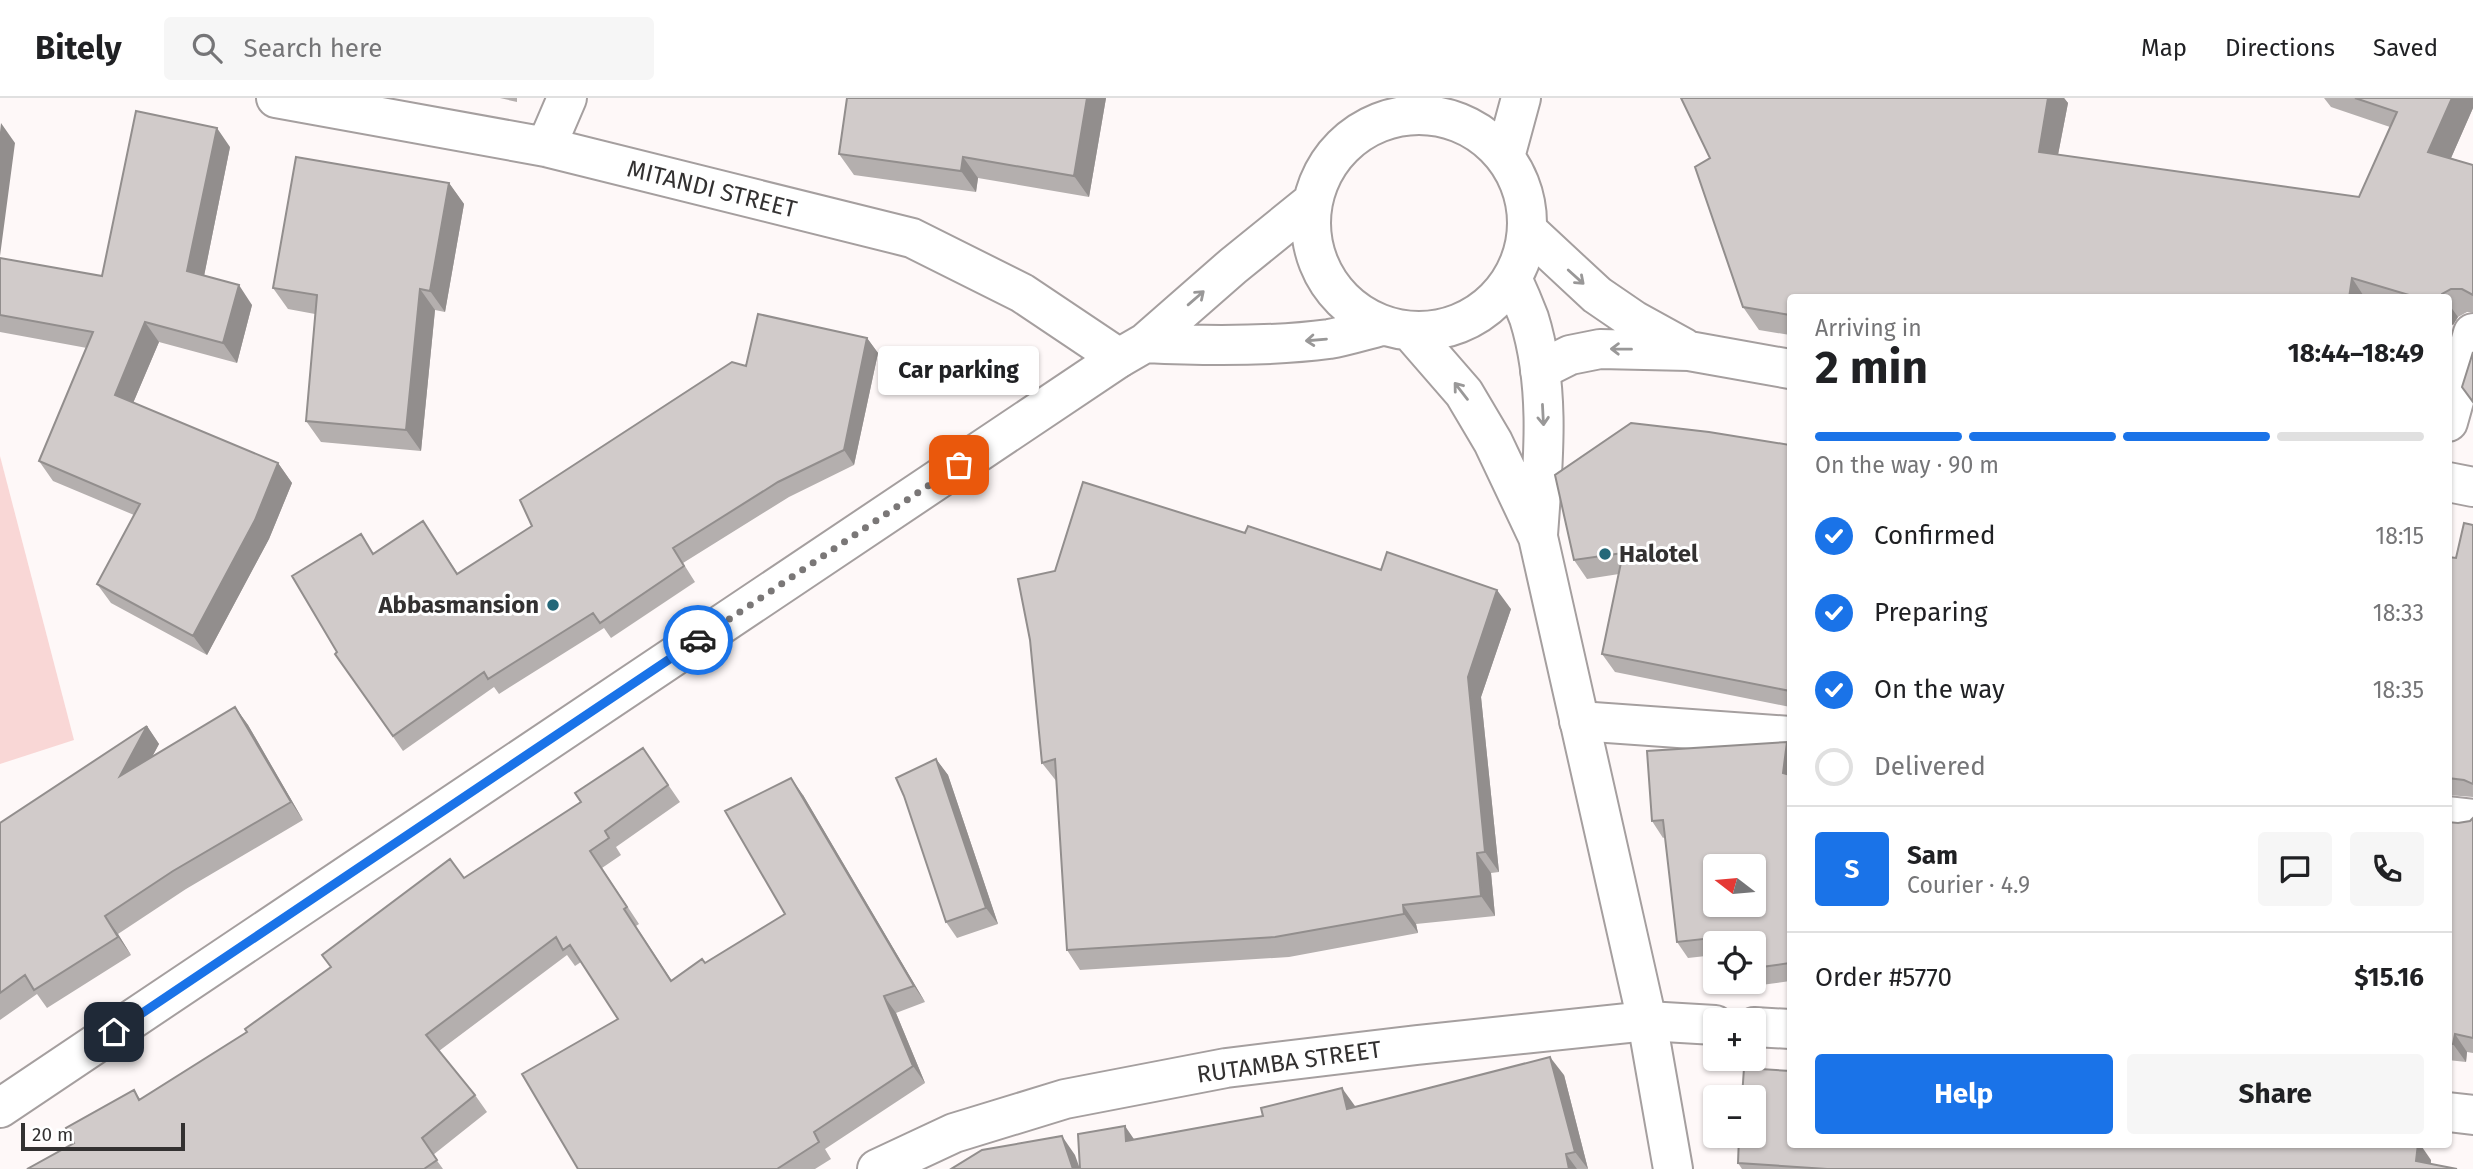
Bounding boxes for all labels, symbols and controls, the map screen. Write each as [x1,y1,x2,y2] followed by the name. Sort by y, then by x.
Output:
[164,17,654,80] search box
[35,28,122,68] text: Bitely
[188,29,226,67] icon: search
[244,33,382,64] text: Search here
[2141,34,2187,62] text: Map
[2225,34,2335,62] text: Directions
[2373,34,2438,62] text: Saved
[624,154,800,224] street label: MITANDI STREET
[1567,269,1585,285] one-way arrow
[1187,290,1205,306] one-way arrow
[1815,314,1922,342] text: Arriving in
[1305,334,1327,347] one-way arrow
[2288,338,2424,369] text: 18:44–18:49
[1815,340,1928,395] text: 2 min
[1610,343,1633,356] one-way arrow
[878,346,1040,395] callout: Car parking
[898,356,1019,384] text: Car parking
[1453,382,1468,400] one-way arrow
[1537,403,1550,426] one-way arrow
[929,435,989,495] pin
[940,446,978,484] icon: bag
[1815,451,1999,479] text: On the way · 90 m
[1815,517,1853,555] icon: check
[1874,520,1995,551] text: Confirmed
[2375,522,2424,550] text: 18:15
[1619,540,1699,568] place label: Halotel
[1597,546,1613,562] marker: Halotel
[377,591,539,619] place label: Abbasmansion
[1815,594,1853,632] icon: check
[545,597,561,613] marker: Abbasmansion
[1874,597,1987,628] text: Preparing
[2373,599,2424,627] text: 18:33
[663,605,733,675] courier
[679,621,717,659] icon: car
[1815,671,1853,709] icon: check
[1874,674,2005,705] text: On the way
[2373,676,2424,704] text: 18:35
[1874,751,1986,782] text: Delivered
[2258,832,2332,906] button: chat
[2350,832,2424,906] button: phone
[1907,840,1958,871] text: Sam
[1703,854,1766,917] north arrow
[1703,854,1766,1148] map controls
[1845,854,1859,885] text: S
[1907,871,2030,899] text: Courier · 4.9
[1703,931,1766,994] button: locate
[1815,962,1952,993] text: Order #5770
[2354,962,2424,993] text: $15.16
[84,1002,144,1062] pin
[1703,1008,1766,1071] button: +
[95,1013,133,1051] icon: home
[1195,1035,1384,1089] street label: RUTAMBA STREET
[1815,1054,2113,1134] button: Help
[2127,1054,2424,1134] button: Share
[1703,1085,1766,1148] button: −
[21,1120,186,1152] scale bar
[32,1123,73,1146] text: 20 m

